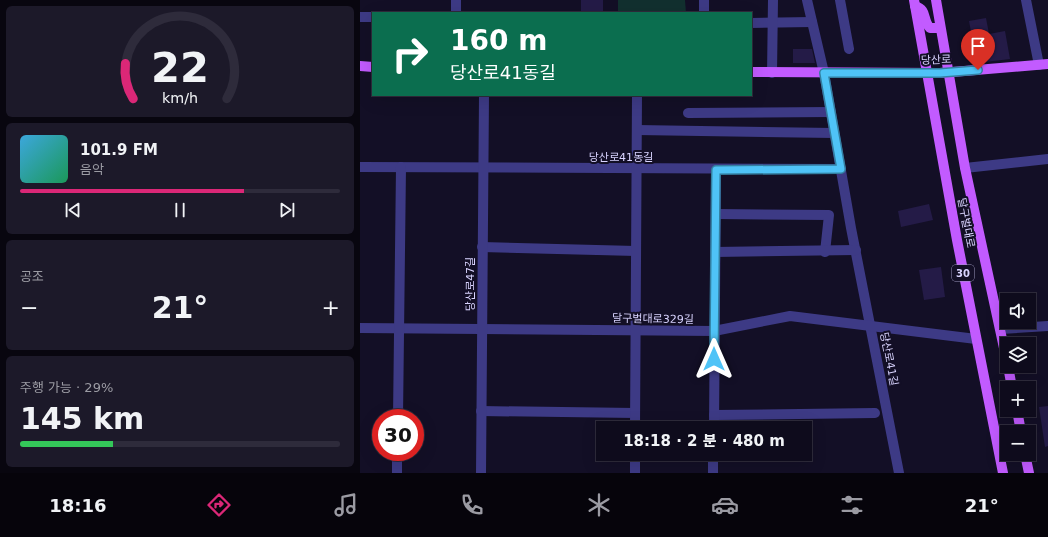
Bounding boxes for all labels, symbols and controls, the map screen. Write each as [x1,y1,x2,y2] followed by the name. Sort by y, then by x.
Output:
[450,24,547,57] text: 160 m
[384,28,436,80] icon: right
[961,29,995,70] pin
[967,35,989,57] icon: arrive
[151,43,209,92] text: 22
[921,53,951,67] street label: 당산로
[450,62,556,83] text: 당산로41동길
[162,90,198,106] text: km/h
[80,141,158,159] text: 101.9 FM
[589,151,653,164] street label: 당산로41동길
[80,162,104,177] text: 음악
[955,197,977,249] street label: 달구벌대로
[62,199,84,221] icon: previous
[169,199,191,221] icon: pause
[276,199,298,221] icon: next
[464,257,477,311] street label: 당산로47길
[952,265,974,281] road number: 30
[20,269,44,284] text: 공조
[152,290,208,325] text: 21°
[1000,293,1036,461] map controls
[1000,293,1036,329] button: sound
[20,295,38,320] text: −
[322,295,340,320] text: +
[612,312,694,326] street label: 달구벌대로329길
[877,331,901,387] street label: 당산로41길
[1000,337,1036,373] button: layers
[693,338,735,380] position arrow
[20,380,113,395] text: 주행 가능 · 29%
[1000,381,1036,417] button: +
[20,401,144,436] text: 145 km
[372,409,424,461] speed limit sign: 30
[1000,425,1036,461] button: −
[623,432,785,450] text: 18:18 · 2 분 · 480 m
[205,491,233,519] icon: directions
[332,491,360,519] icon: music
[458,491,486,519] icon: phone
[585,491,613,519] icon: climate
[711,491,739,519] icon: car
[838,491,866,519] icon: filters
[49,495,107,516] text: 18:16
[965,495,999,516] text: 21°

